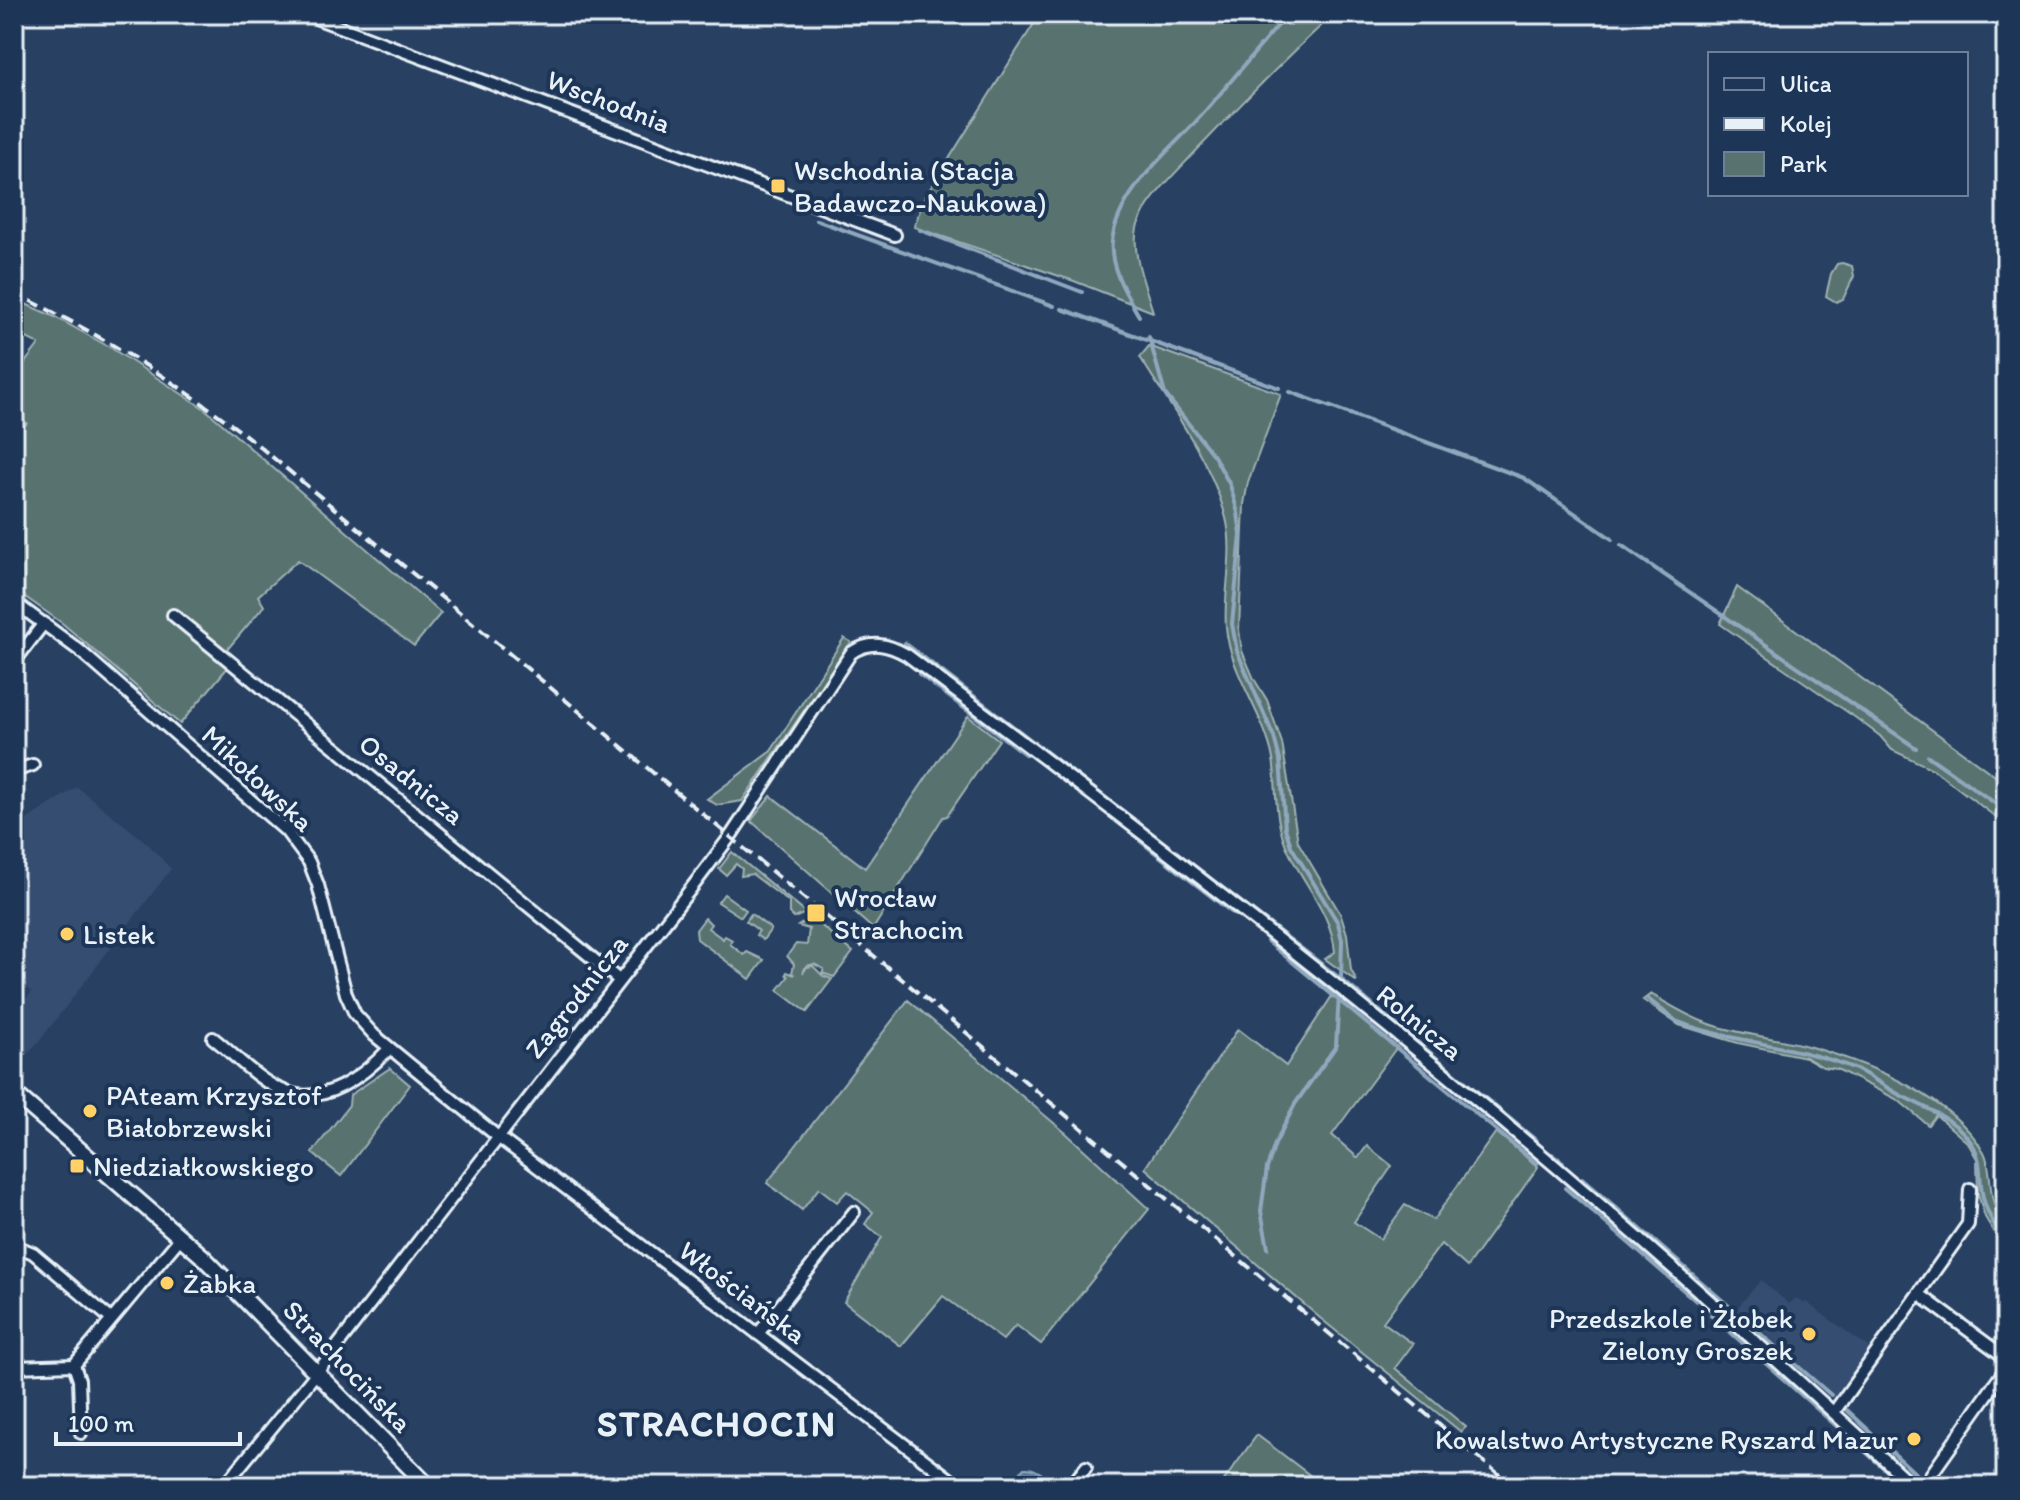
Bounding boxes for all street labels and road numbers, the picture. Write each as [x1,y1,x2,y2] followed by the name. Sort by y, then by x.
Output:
[542,62,676,140] street label: Wschodnia
[195,718,321,839] street label: Mikołowska
[352,726,472,832] street label: Osadnicza
[517,927,635,1065] street label: Zagrodnicza
[1370,977,1471,1068] street label: Rolnicza
[673,1233,814,1351] street label: Włościańska
[276,1293,420,1440] street label: Strachocińska

